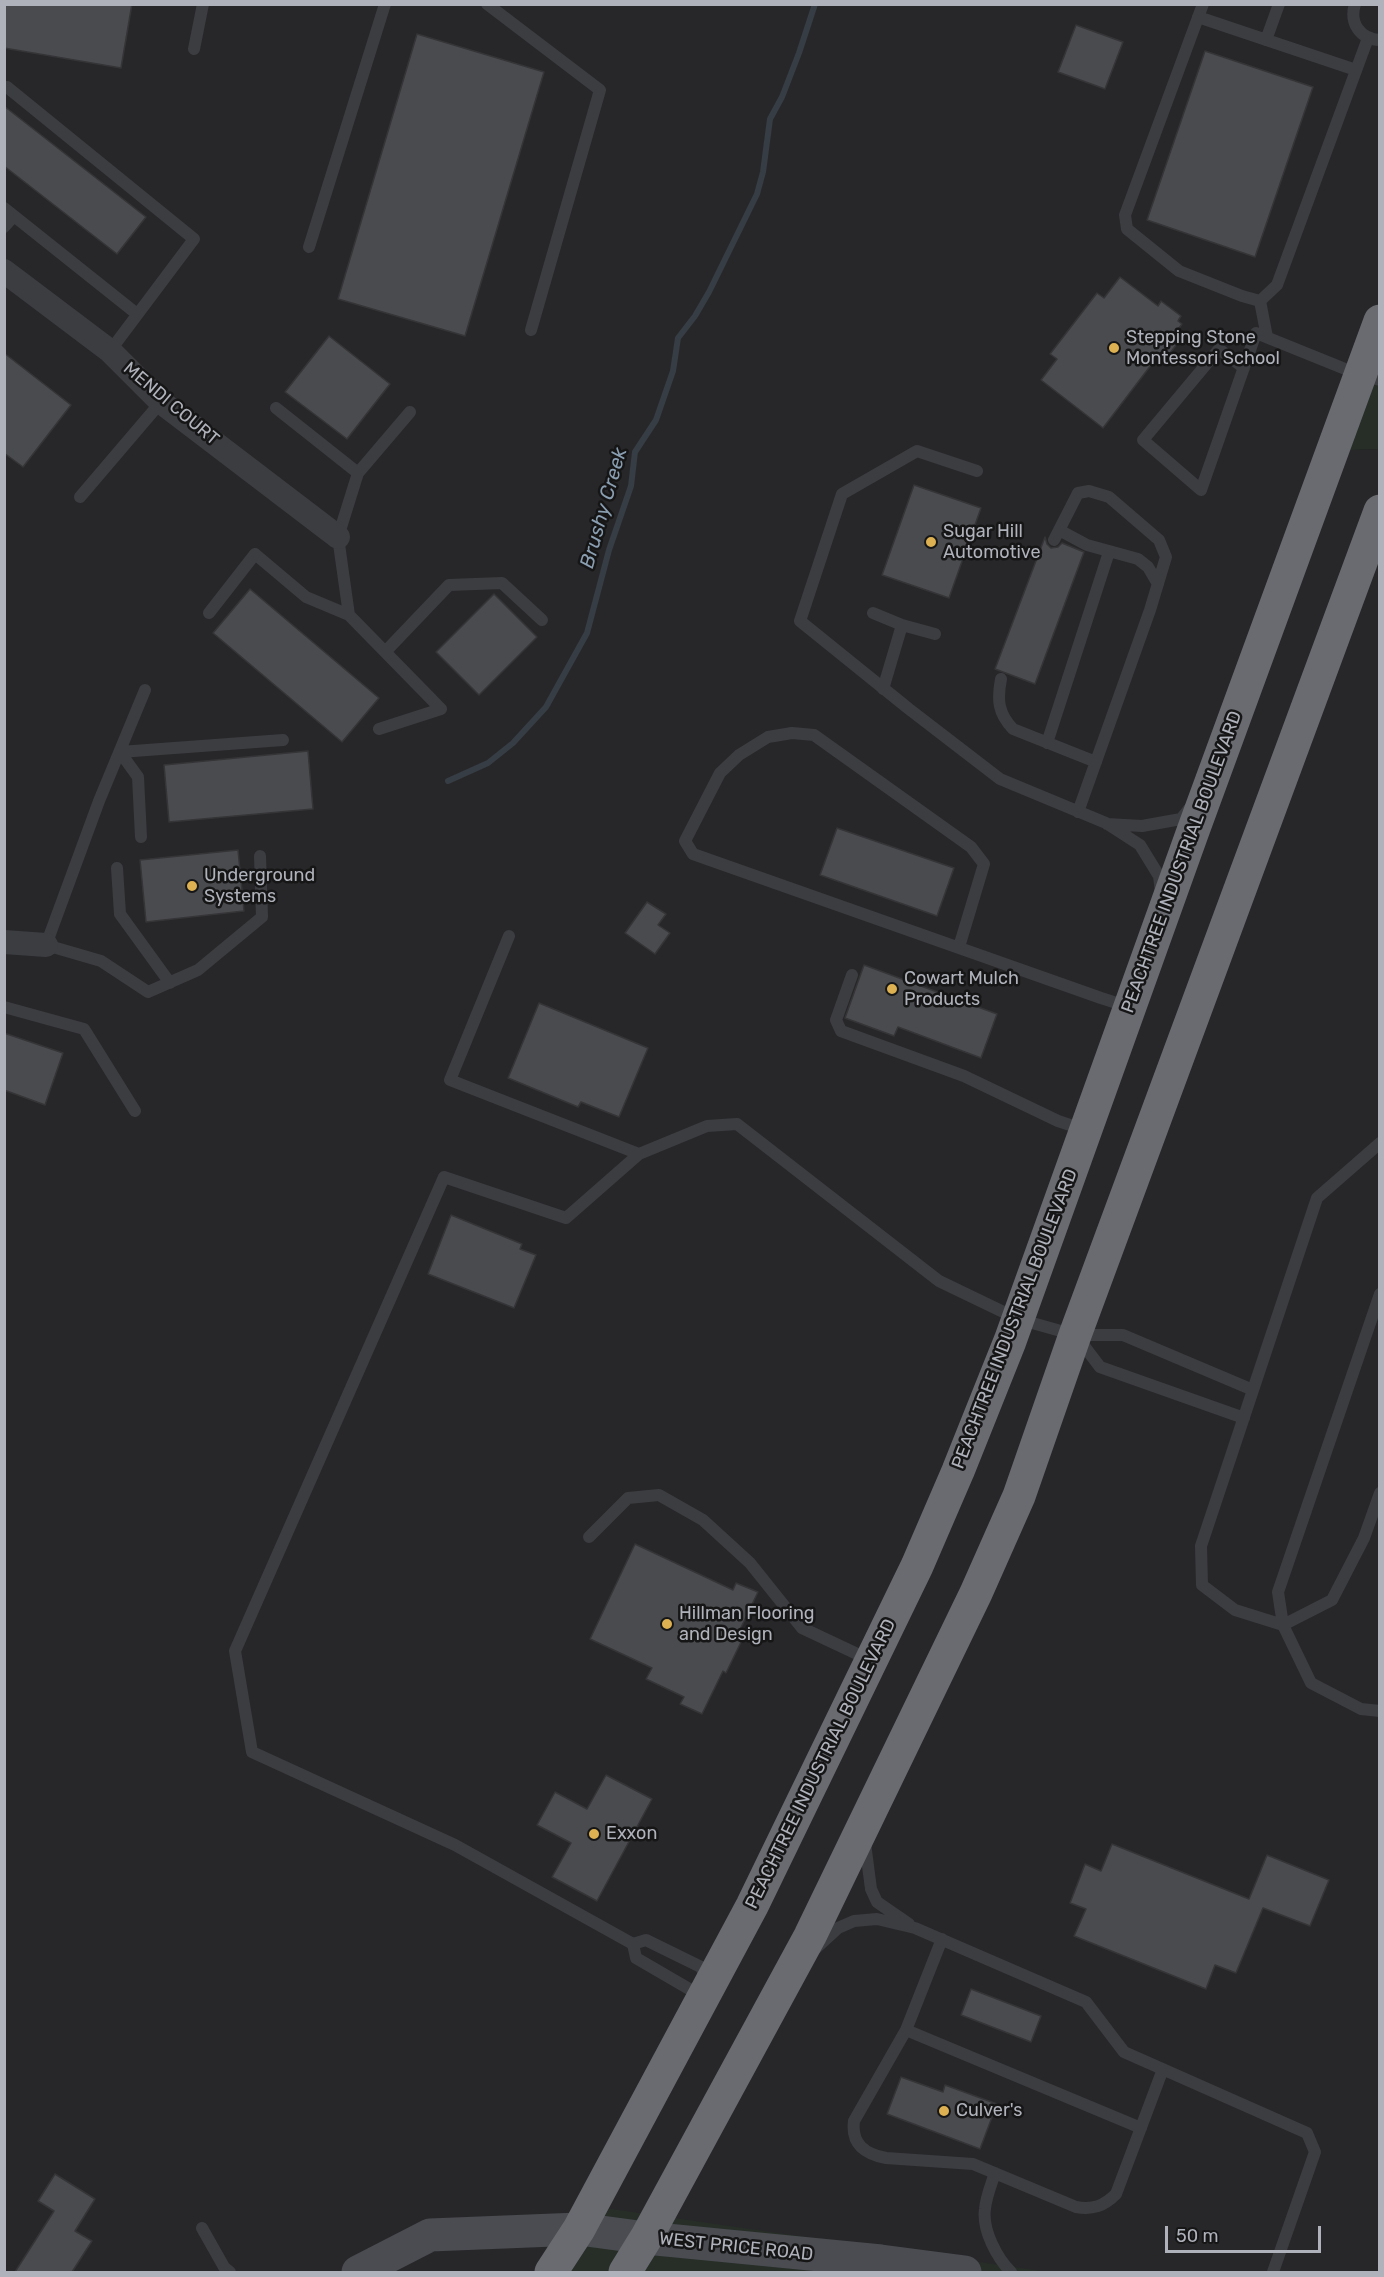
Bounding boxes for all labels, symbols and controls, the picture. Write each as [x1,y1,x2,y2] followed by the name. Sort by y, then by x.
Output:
[1126,327,1280,370] place label: Stepping Stone Montessori School
[1107,341,1121,355] marker: Stepping Stone Montessori School
[119,358,223,450] street label: MENDI COURT
[575,445,633,571] water label: Brushy Creek
[943,521,1041,564] place label: Sugar Hill Automotive
[924,535,938,549] marker: Sugar Hill Automotive
[1117,708,1247,1016] street label: PEACHTREE INDUSTRIAL BOULEVARD
[204,865,315,908] place label: Underground Systems
[185,879,199,893] marker: Underground Systems
[904,968,1019,1010] place label: Cowart Mulch Products
[885,982,899,996] marker: Cowart Mulch Products
[948,1166,1082,1472] street label: PEACHTREE INDUSTRIAL BOULEVARD
[679,1603,815,1646] place label: Hillman Flooring and Design
[741,1616,901,1912] street label: PEACHTREE INDUSTRIAL BOULEVARD
[660,1617,674,1631] marker: Hillman Flooring and Design
[606,1823,657,1845] place label: Exxon
[587,1827,601,1841] marker: Exxon
[956,2100,1022,2122] place label: Culver's
[937,2104,951,2118] marker: Culver's
[1168,2214,1324,2252] scale bar
[1176,2225,1219,2247] text: 50 m
[658,2228,814,2266] street label: WEST PRICE ROAD

